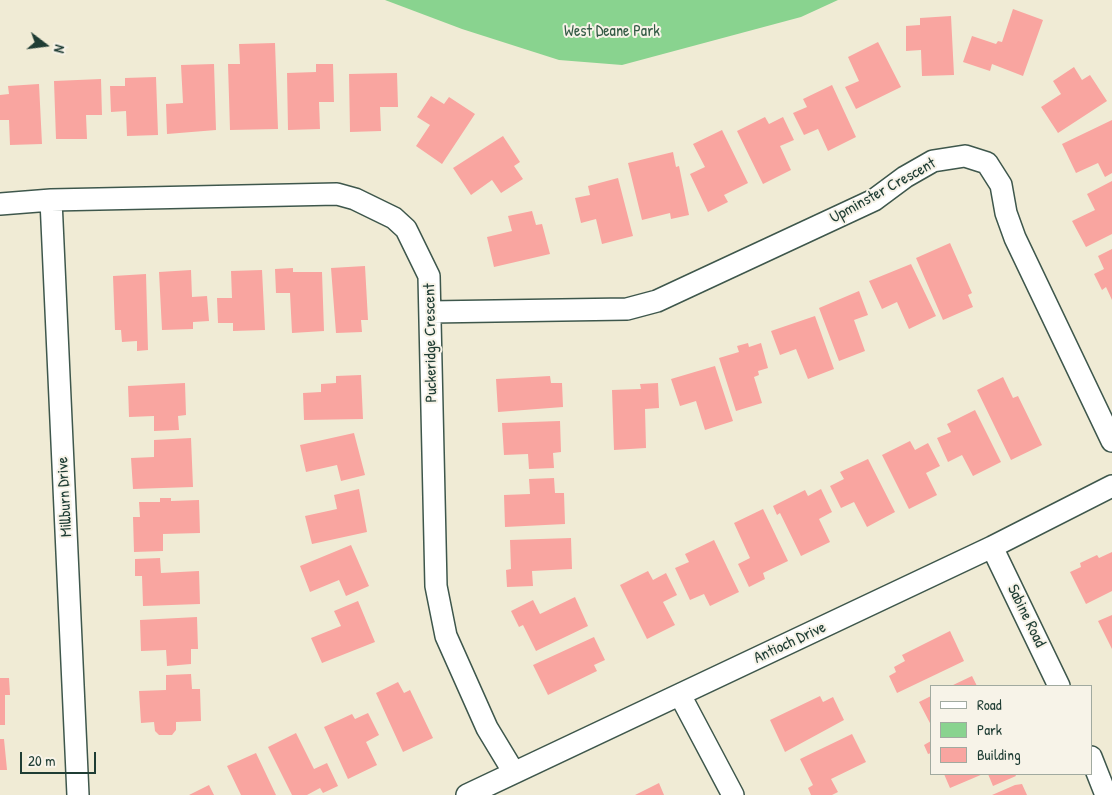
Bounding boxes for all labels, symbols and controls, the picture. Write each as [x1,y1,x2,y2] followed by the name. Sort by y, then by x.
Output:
[20,20,70,70] north arrow
[564,22,660,42] park label: West Deane Park
[50,43,70,55] text: N
[827,154,939,228] street label: Upminster Crescent
[420,283,442,403] street label: Puckeridge Crescent
[53,456,77,538] street label: Millburn Drive
[1003,582,1049,650] street label: Sabine Road
[751,618,829,668] street label: Antioch Drive
[930,685,1092,775] legend
[977,694,1002,715] text: Road
[977,719,1002,740] text: Park
[22,742,99,774] scale bar
[977,744,1021,765] text: Building
[28,750,55,771] text: 20 m

